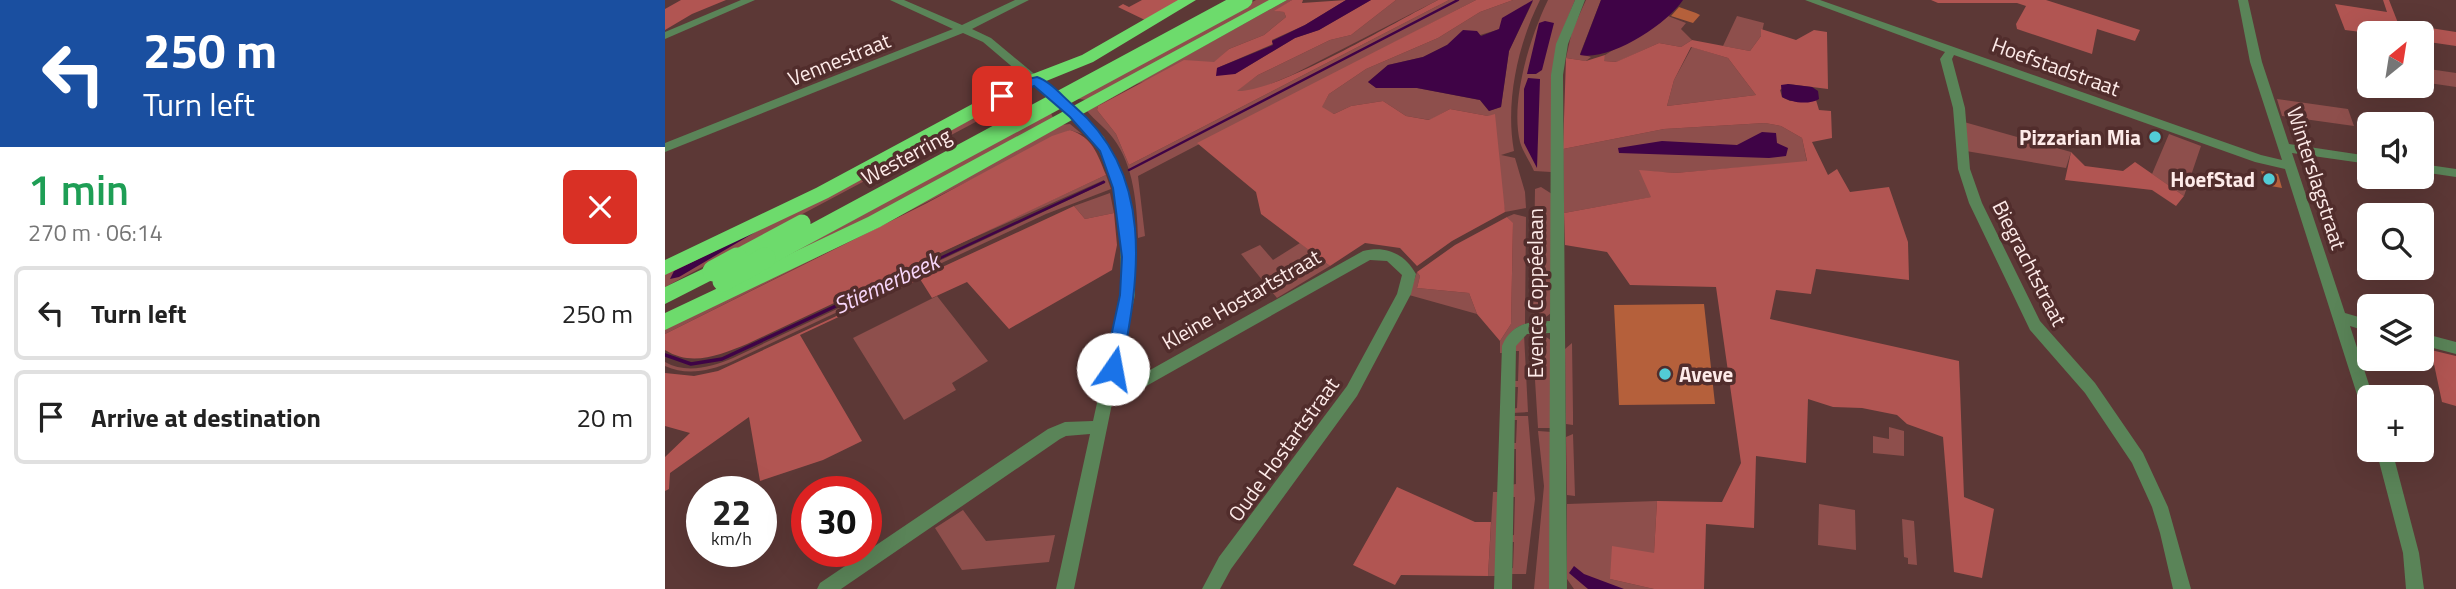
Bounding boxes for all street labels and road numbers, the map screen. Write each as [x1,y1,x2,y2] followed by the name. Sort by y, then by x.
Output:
[783,24,896,94] street label: Vennestraat
[1987,28,2125,104] street label: Hoefstadstraat
[2279,102,2355,254] street label: Winterslagstraat
[855,119,957,193] street label: Westerring
[1985,195,2076,332] street label: Biegrachtstraat
[1519,208,1551,378] street label: Evence Coppéelaan
[1156,240,1327,358] street label: Kleine Hostartstraat
[1220,370,1347,528] street label: Oude Hostartstraat

